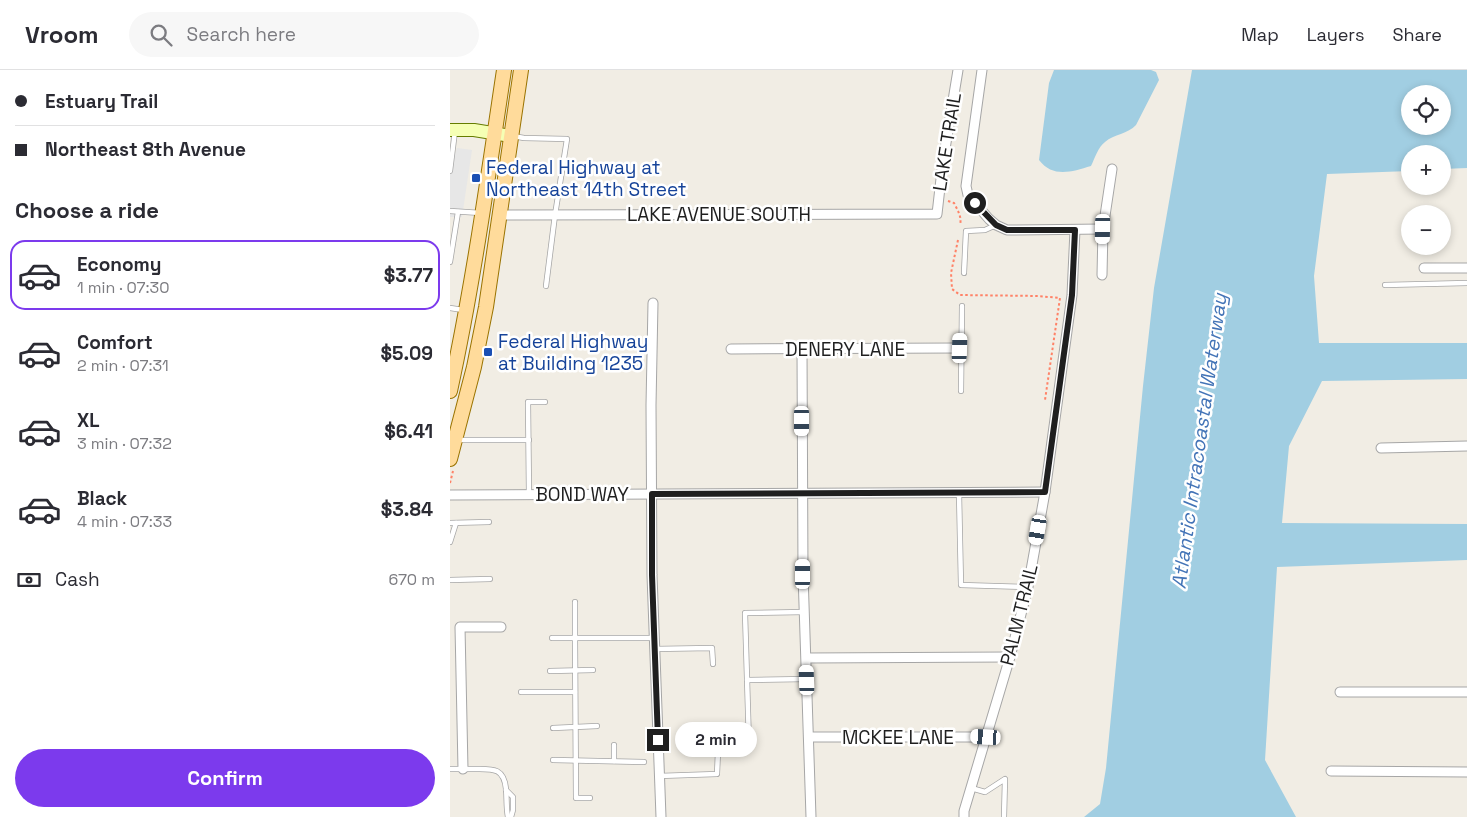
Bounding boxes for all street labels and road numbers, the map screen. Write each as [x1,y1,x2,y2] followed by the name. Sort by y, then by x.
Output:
[927,91,967,193] street label: LAKE TRAIL
[627,202,811,227] street label: LAKE AVENUE SOUTH
[785,337,905,362] street label: DENERY LANE
[535,482,629,507] street label: BOND WAY
[994,562,1044,668] street label: PALM TRAIL
[842,725,954,750] street label: MCKEE LANE

